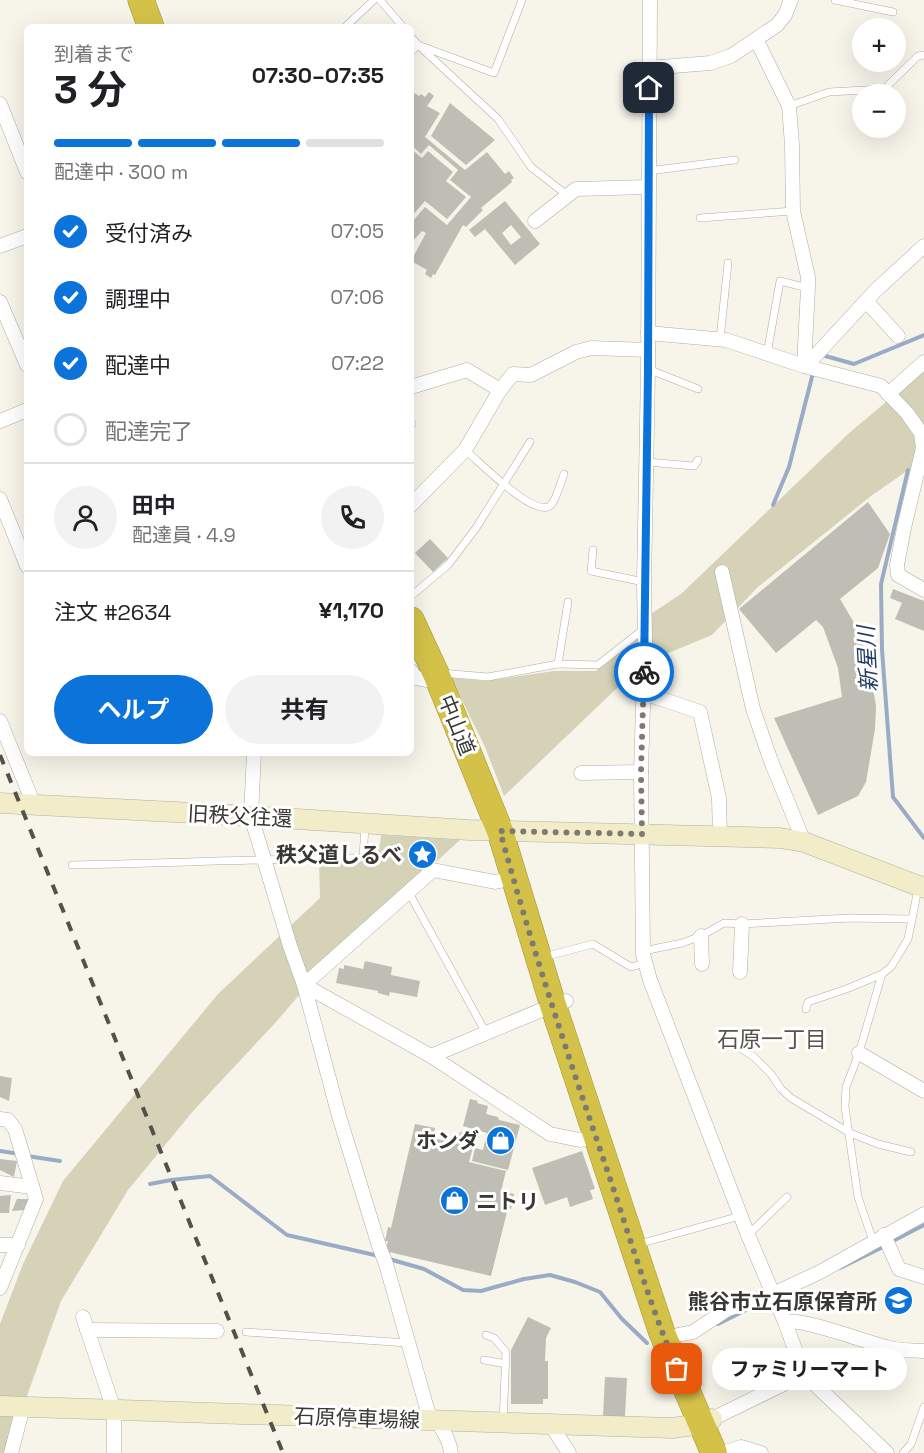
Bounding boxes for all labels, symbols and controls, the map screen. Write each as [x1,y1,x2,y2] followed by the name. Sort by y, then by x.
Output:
[852,18,906,138] map controls
[852,18,906,72] button: +
[54,41,134,67] text: 到着まで
[252,61,384,89] text: 07:30–07:35
[623,62,674,113] pin
[54,65,127,114] text: 3 分
[632,71,665,104] icon: home
[852,84,906,138] button: −
[54,159,188,185] text: 配達中 · 300 m
[54,215,87,248] icon: check
[330,218,384,244] text: 07:05
[105,219,193,247] text: 受付済み
[54,281,87,314] icon: check
[330,284,384,310] text: 07:06
[105,285,171,313] text: 調理中
[54,347,87,380] icon: check
[331,350,384,376] text: 07:22
[105,351,171,379] text: 配達中
[105,417,193,445] text: 配達完了
[54,486,117,549] button: person
[321,486,384,549] button: phone
[132,491,176,519] text: 田中
[132,522,236,548] text: 配達員 · 4.9
[319,596,384,624] text: ¥1,170
[54,598,171,626] text: 注文 #2634
[851,623,883,693] water label: 新星川
[614,642,674,702] courier
[628,656,661,689] icon: bike
[54,675,213,744] button: ヘルプ
[225,675,384,744] button: 共有
[433,691,481,759] street label: 中山道
[187,800,293,832] street label: 旧秩父往還
[407,838,439,870] place icon: 秩父道しるべ
[276,841,402,868] place label: 秩父道しるべ
[717,1025,827,1053] district label: 石原一丁目
[484,1124,516,1156] shop icon: ホンダ
[416,1127,479,1154] place label: ホンダ
[439,1185,471,1217] shop icon: ニトリ
[476,1188,539,1215] place label: ニトリ
[882,1285,914,1317] school or university icon: 熊谷市立石原保育所
[688,1288,877,1315] place label: 熊谷市立石原保育所
[651,1343,702,1394] pin
[713,1348,908,1390] callout: ファミリーマート
[660,1352,693,1385] icon: bag
[730,1356,890,1382] text: ファミリーマート
[294,1402,420,1434] street label: 石原停車場線

